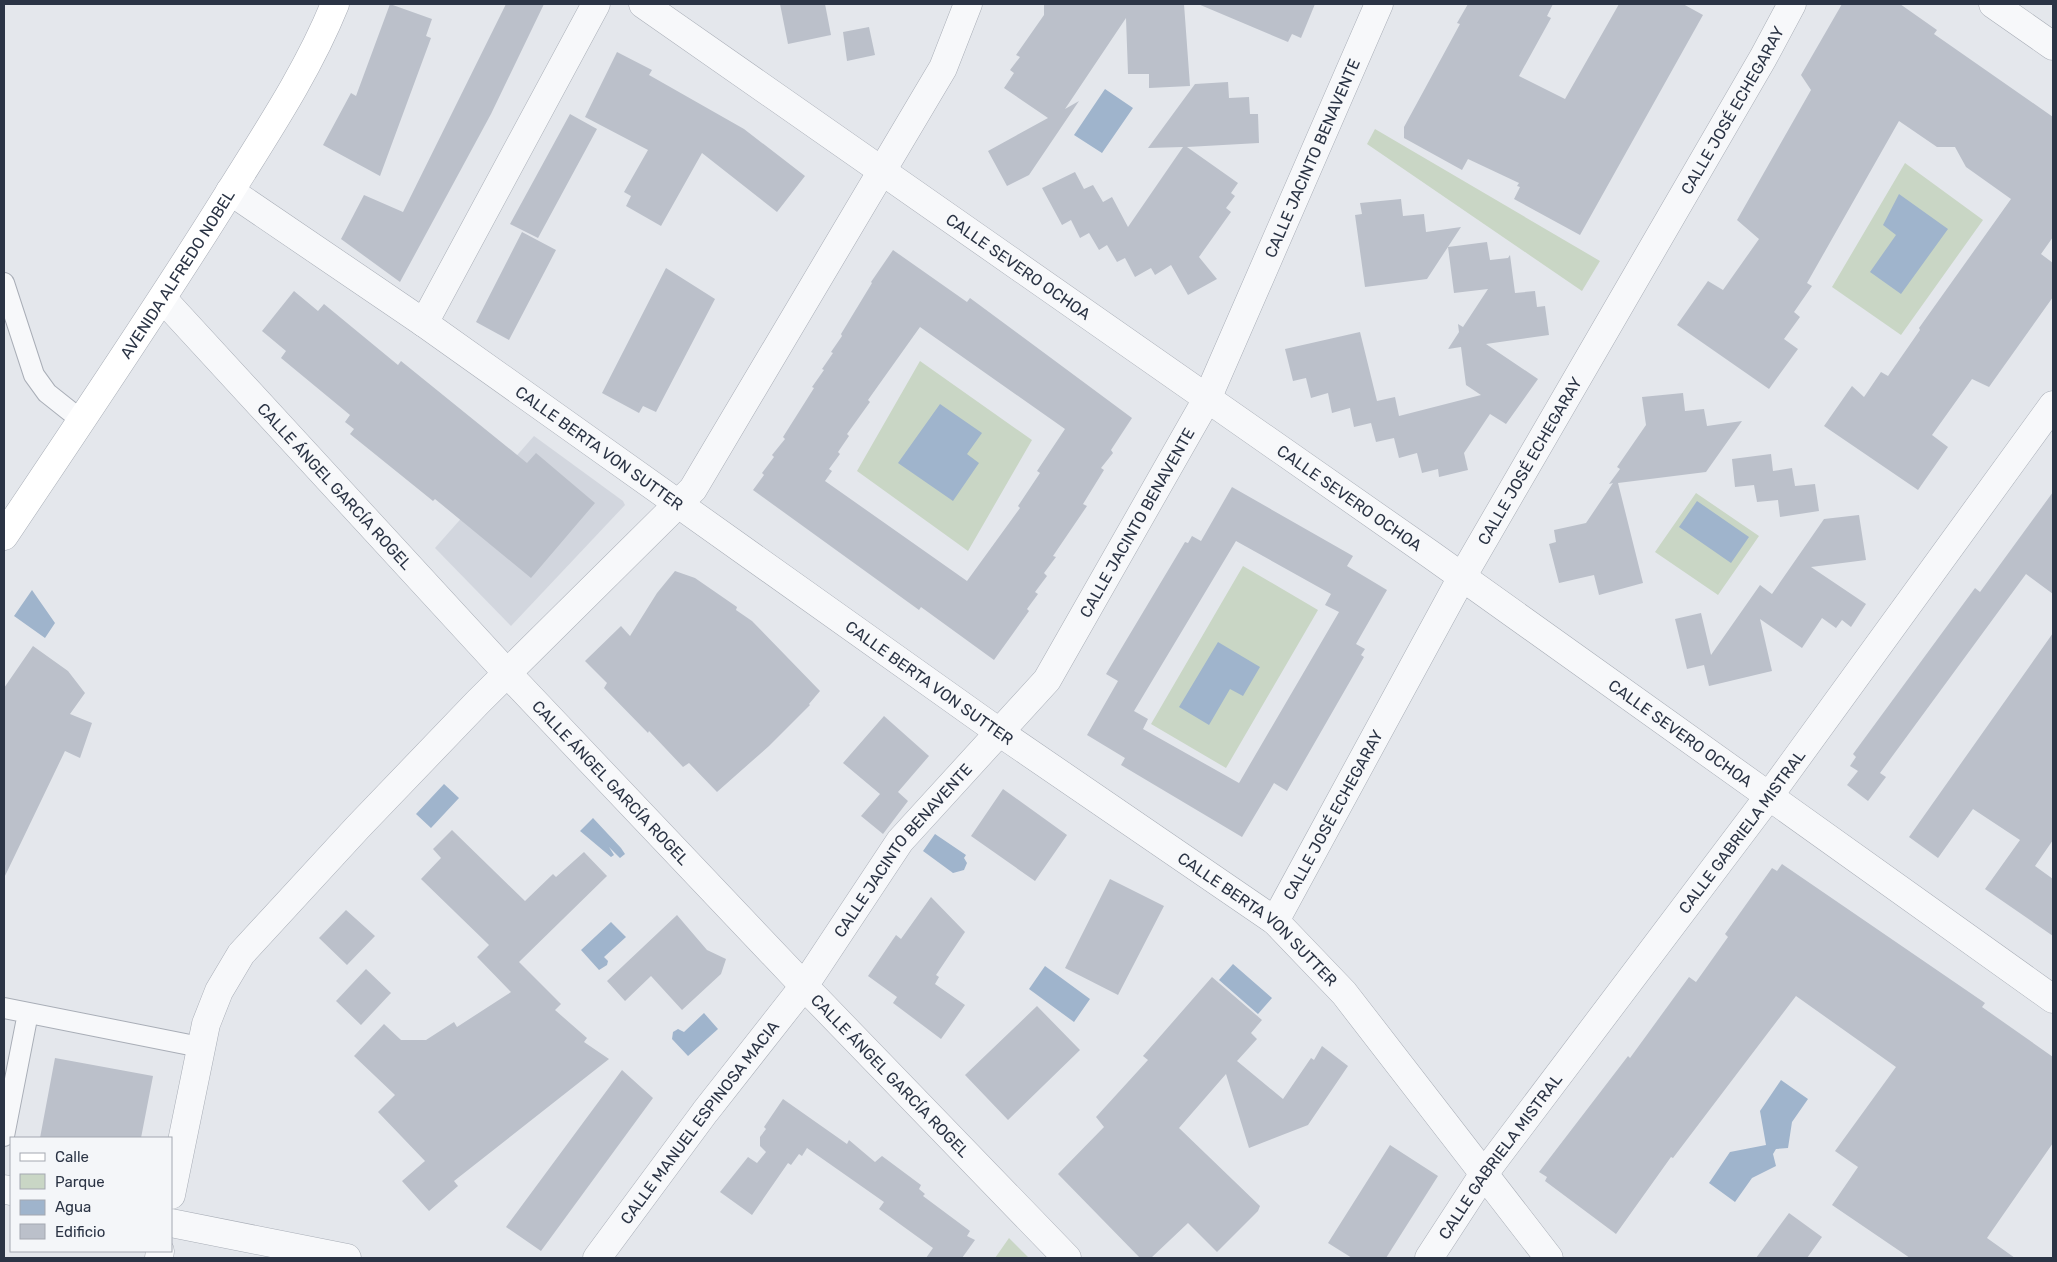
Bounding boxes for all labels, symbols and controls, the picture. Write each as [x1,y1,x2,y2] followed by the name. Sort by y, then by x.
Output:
[1677,23,1788,198] street label: CALLE JOSÉ ECHEGARAY
[1261,56,1364,261] street label: CALLE JACINTO BENAVENTE
[116,186,239,362] street label: AVENIDA ALFREDO NOBEL
[942,210,1094,324] street label: CALLE SEVERO OCHOA
[1474,374,1586,548] street label: CALLE JOSÉ ECHEGARAY
[512,382,687,514] street label: CALLE BERTA VON SUTTER
[253,399,416,574] street label: CALLE ÁNGEL GARCÍA ROGEL
[1076,425,1199,621] street label: CALLE JACINTO BENAVENTE
[1273,441,1426,555] street label: CALLE SEVERO OCHOA
[842,617,1017,749] street label: CALLE BERTA VON SUTTER
[1605,676,1756,791] street label: CALLE SEVERO OCHOA
[528,697,693,869] street label: CALLE ÁNGEL GARCÍA ROGEL
[1279,727,1387,903] street label: CALLE JOSÉ ECHEGARAY
[1675,746,1809,917] street label: CALLE GABRIELA MISTRAL
[830,760,976,941] street label: CALLE JACINTO BENAVENTE
[1174,848,1341,990] street label: CALLE BERTA VON SUTTER
[807,990,973,1161] street label: CALLE ÁNGEL GARCÍA ROGEL
[616,1017,783,1228] street label: CALLE MANUEL ESPINOSA MACIA
[1435,1070,1566,1243] street label: CALLE GABRIELA MISTRAL
[10,1137,172,1252] legend
[55,1148,89,1166] text: Calle
[55,1173,105,1191] text: Parque
[55,1198,91,1216] text: Agua
[55,1223,105,1241] text: Edificio

